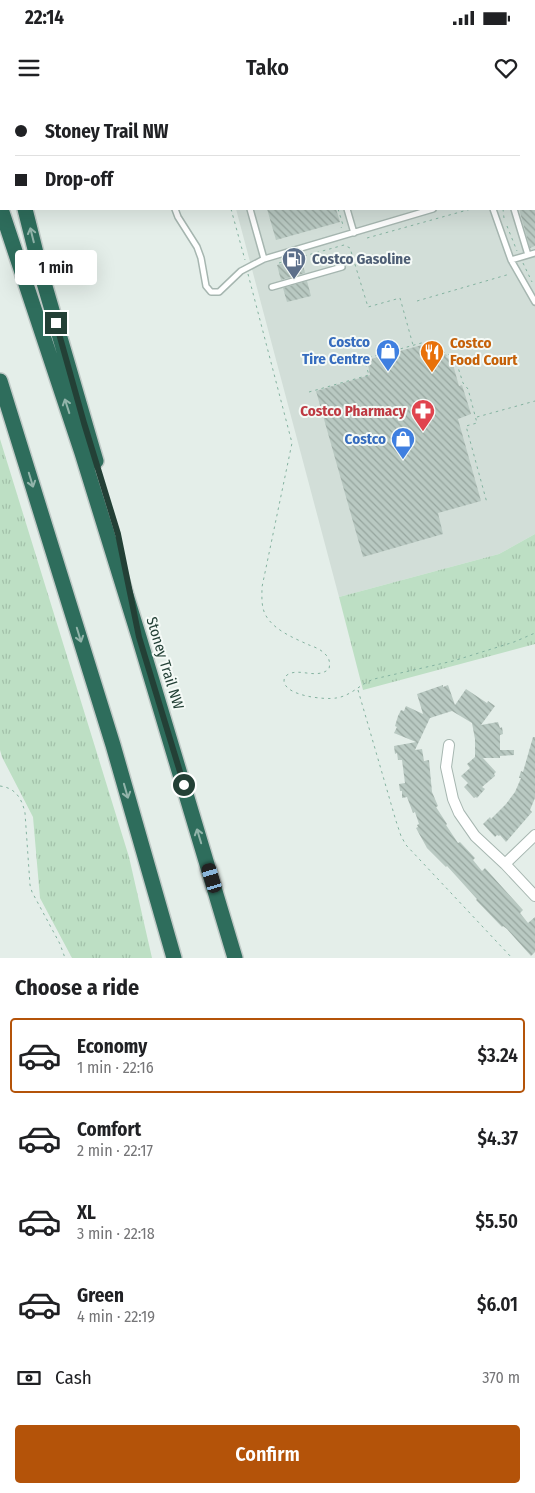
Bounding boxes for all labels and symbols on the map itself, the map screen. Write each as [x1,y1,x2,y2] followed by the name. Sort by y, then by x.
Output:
[27,227,36,243] one-way arrow
[281,246,307,280] fuel station icon: Costco Gasoline
[15,250,97,286] callout: 1 min
[312,250,411,268] place label: Costco Gasoline
[45,312,67,334] route end
[302,333,370,368] place label: Costco Tire Centre
[450,334,518,369] place label: Costco Food Court
[375,338,401,372] shop icon: Costco Tire Centre
[419,339,445,373] restaurant icon: Costco Food Court
[410,398,436,432] pharmacy icon: Costco Pharmacy
[62,399,71,415] one-way arrow
[300,402,407,420] place label: Costco Pharmacy
[390,426,416,460] shop icon: Costco
[345,430,386,448] place label: Costco
[27,472,37,488] one-way arrow
[142,615,188,711] street label: Stoney Trail NW
[75,627,85,643] one-way arrow
[173,774,195,796] route start
[122,783,131,799] one-way arrow
[194,829,204,845] one-way arrow
[200,861,223,895] car

